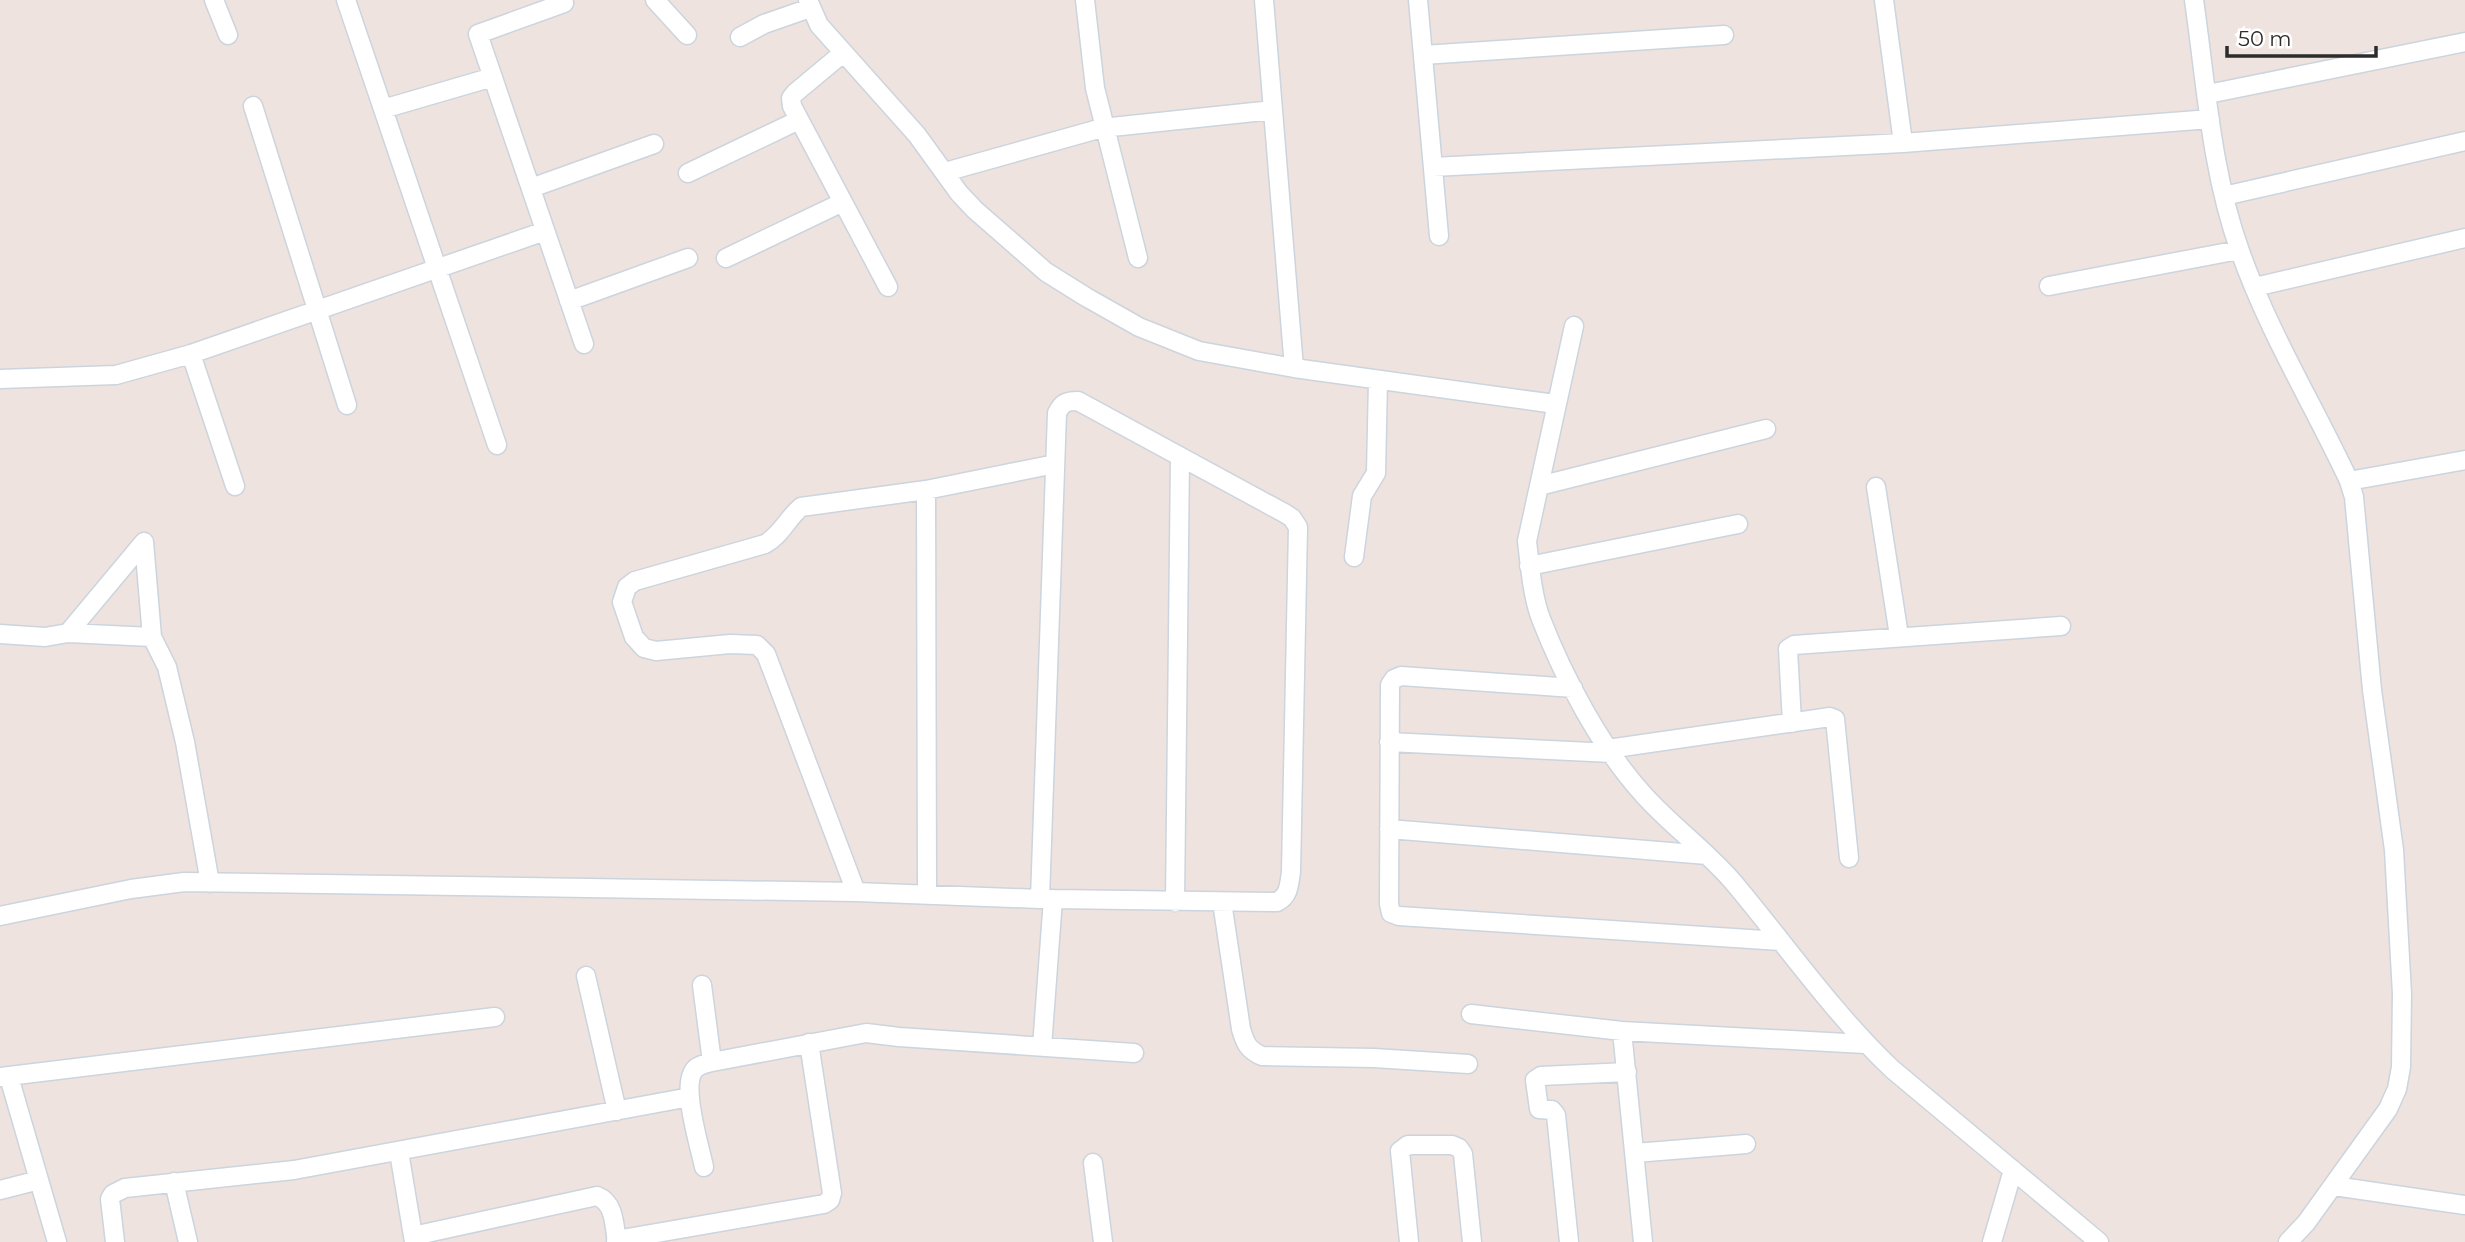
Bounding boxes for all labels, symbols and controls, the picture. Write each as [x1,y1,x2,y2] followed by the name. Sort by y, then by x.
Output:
[2227,14,2376,58] scale bar
[2238,26,2292,51] text: 50 m

